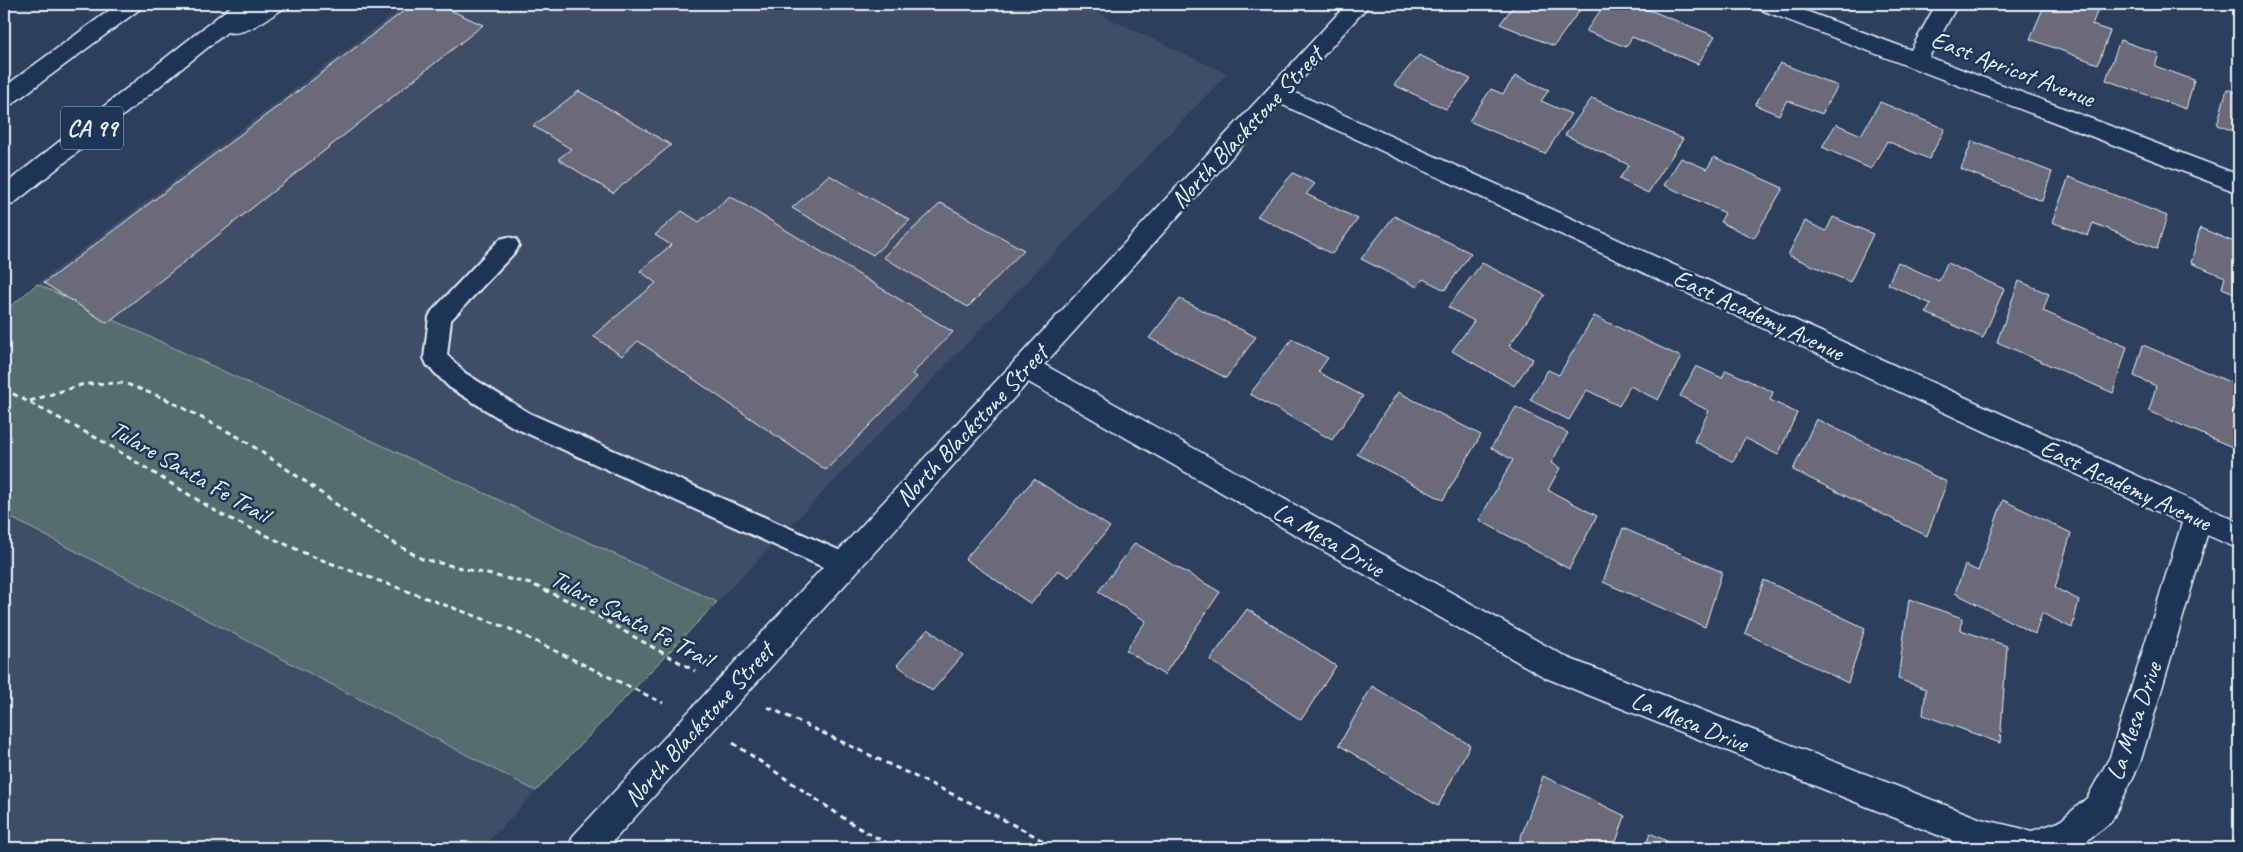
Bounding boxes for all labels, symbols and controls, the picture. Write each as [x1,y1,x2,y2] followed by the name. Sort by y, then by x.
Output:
[1927,23,2100,115] street label: East Apricot Avenue
[1163,37,1333,215] street label: North Blackstone Street
[61,106,123,150] road number: CA 99
[1668,261,1850,369] street label: East Academy Avenue
[888,335,1058,513] street label: North Blackstone Street
[104,413,279,533] street label: Tulare Santa Fe Trail
[2035,431,2217,539] street label: East Academy Avenue
[1267,495,1391,585] street label: La Mesa Drive
[545,563,722,677] street label: Tulare Santa Fe Trail
[617,633,783,813] street label: North Blackstone Street
[2099,656,2170,785] street label: La Mesa Drive
[1627,684,1754,761] street label: La Mesa Drive

